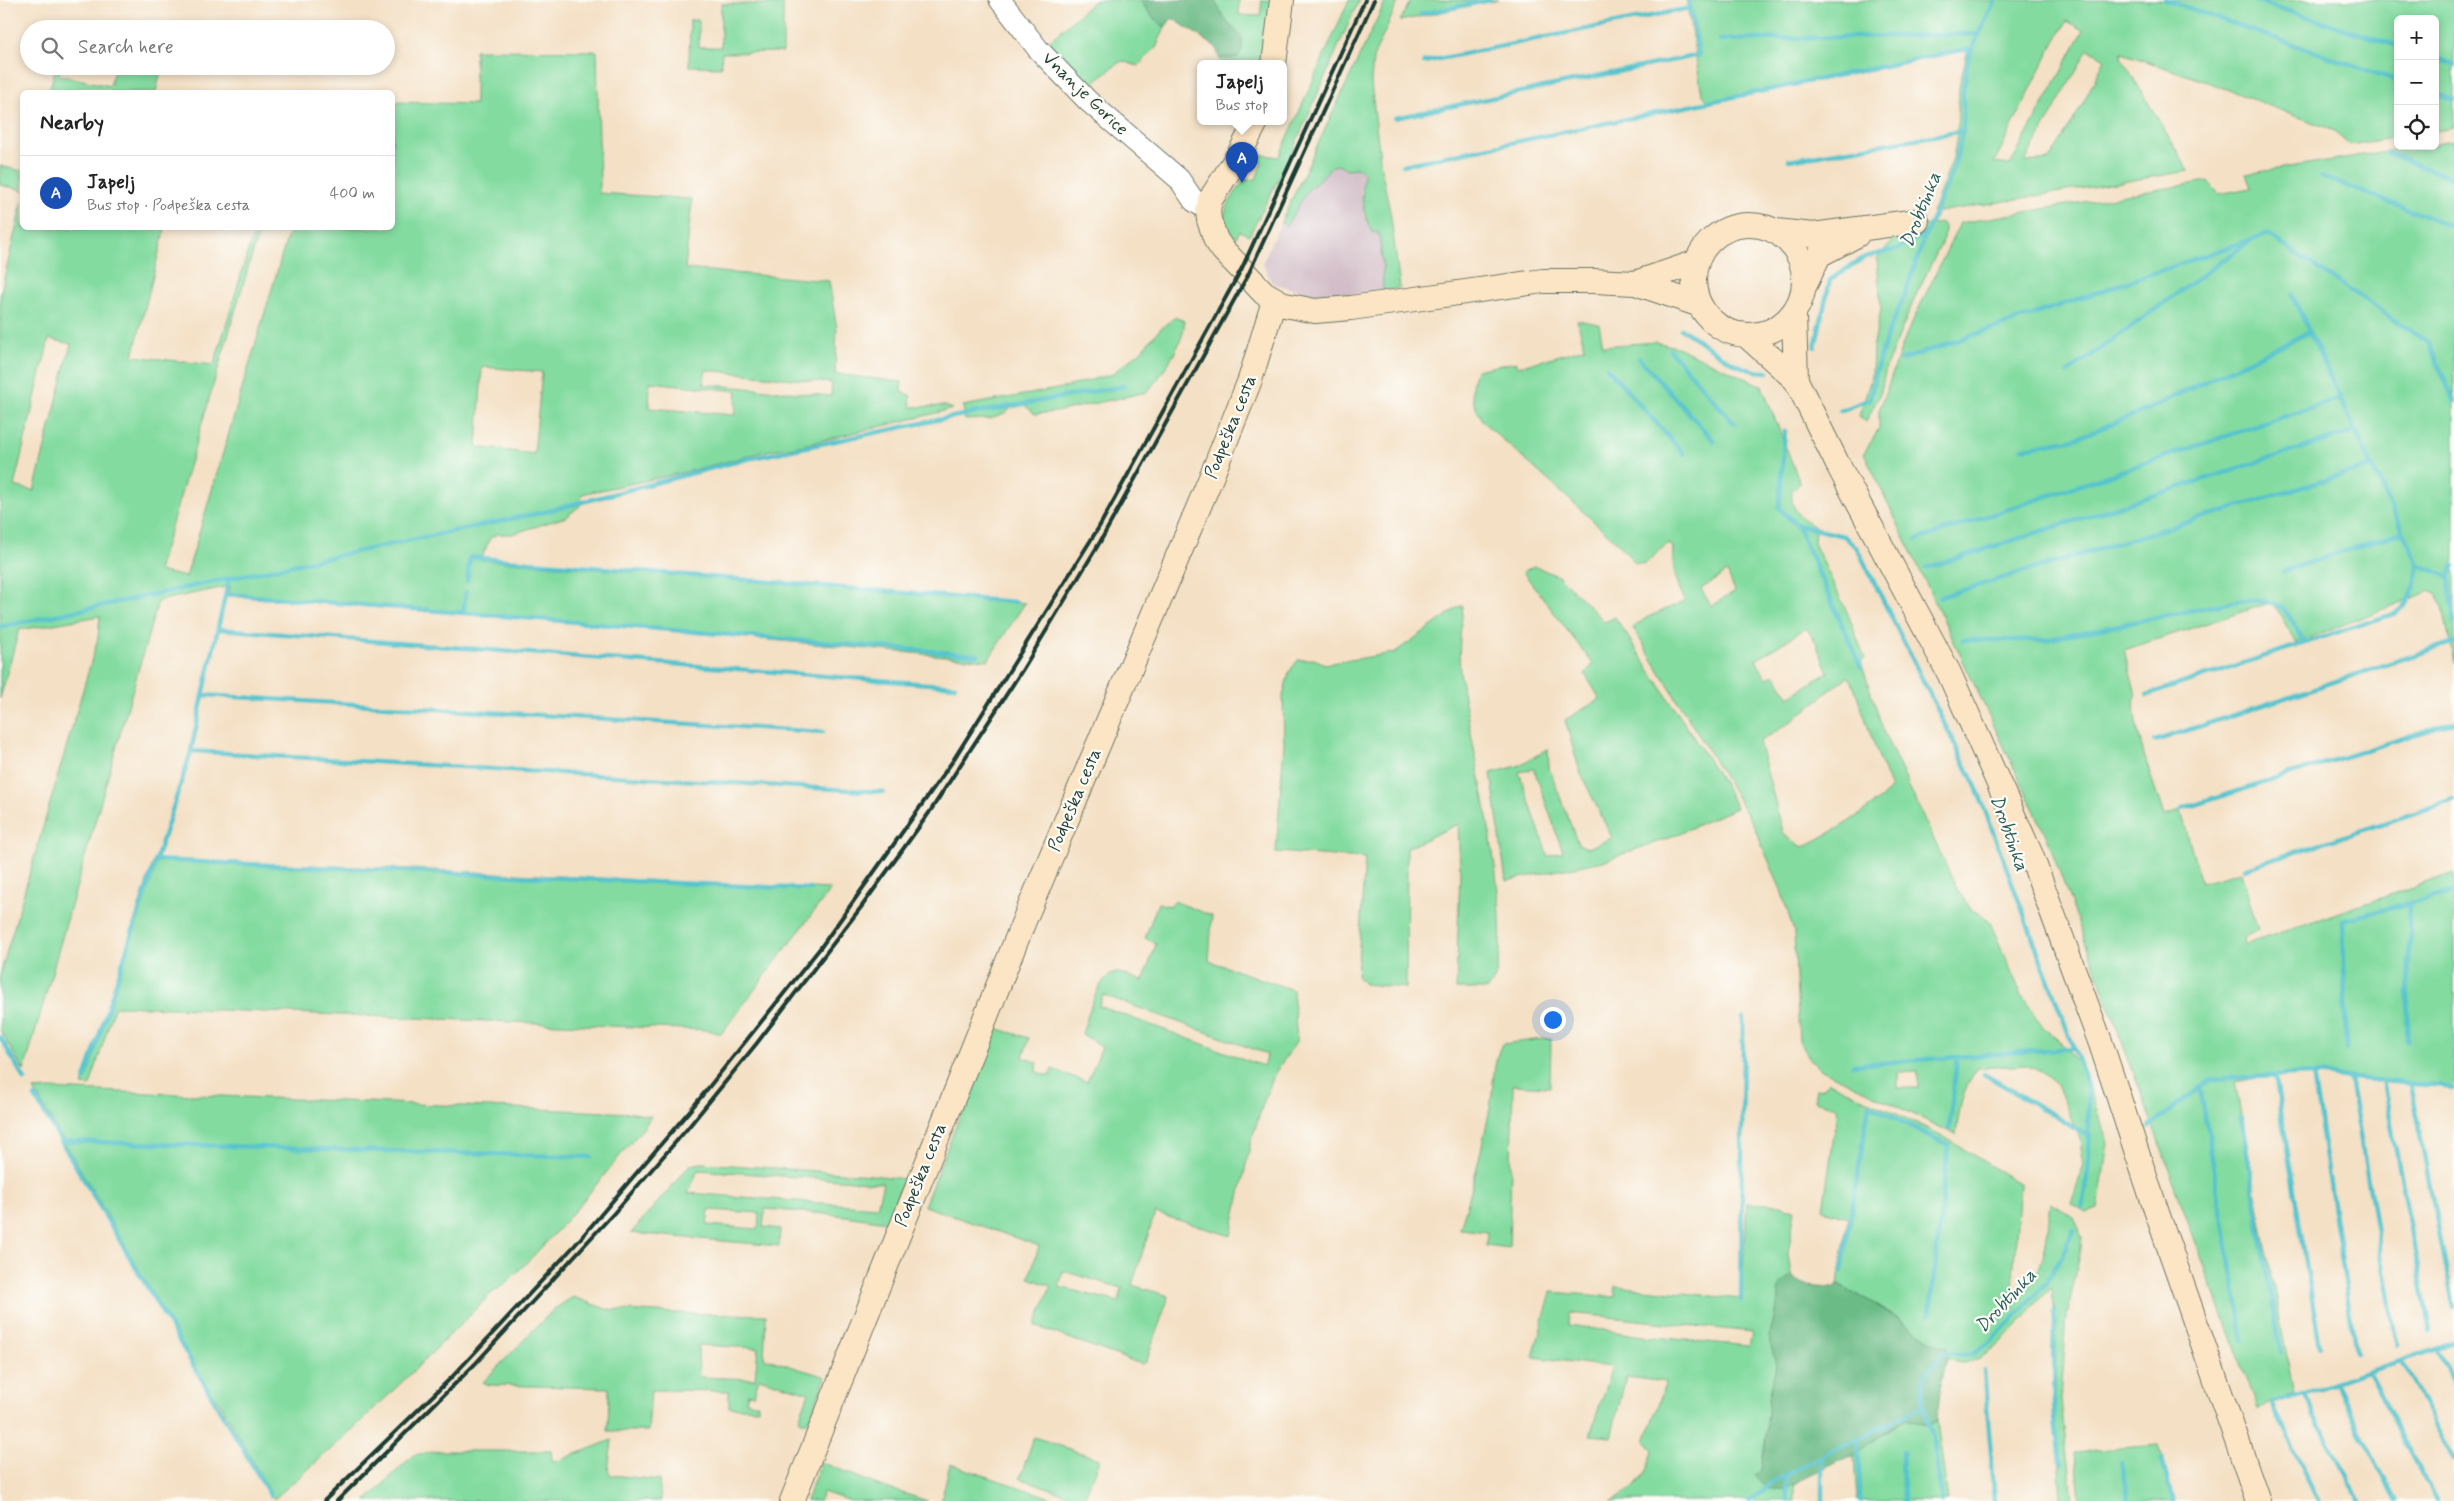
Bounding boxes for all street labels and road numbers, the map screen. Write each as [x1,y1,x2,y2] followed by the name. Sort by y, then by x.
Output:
[1037,47,1133,141] street label: Vnanje Gorice
[1199,372,1263,482] street label: Podpeška cesta
[1043,745,1107,855] street label: Podpeška cesta
[889,1120,953,1230] street label: Podpeška cesta

